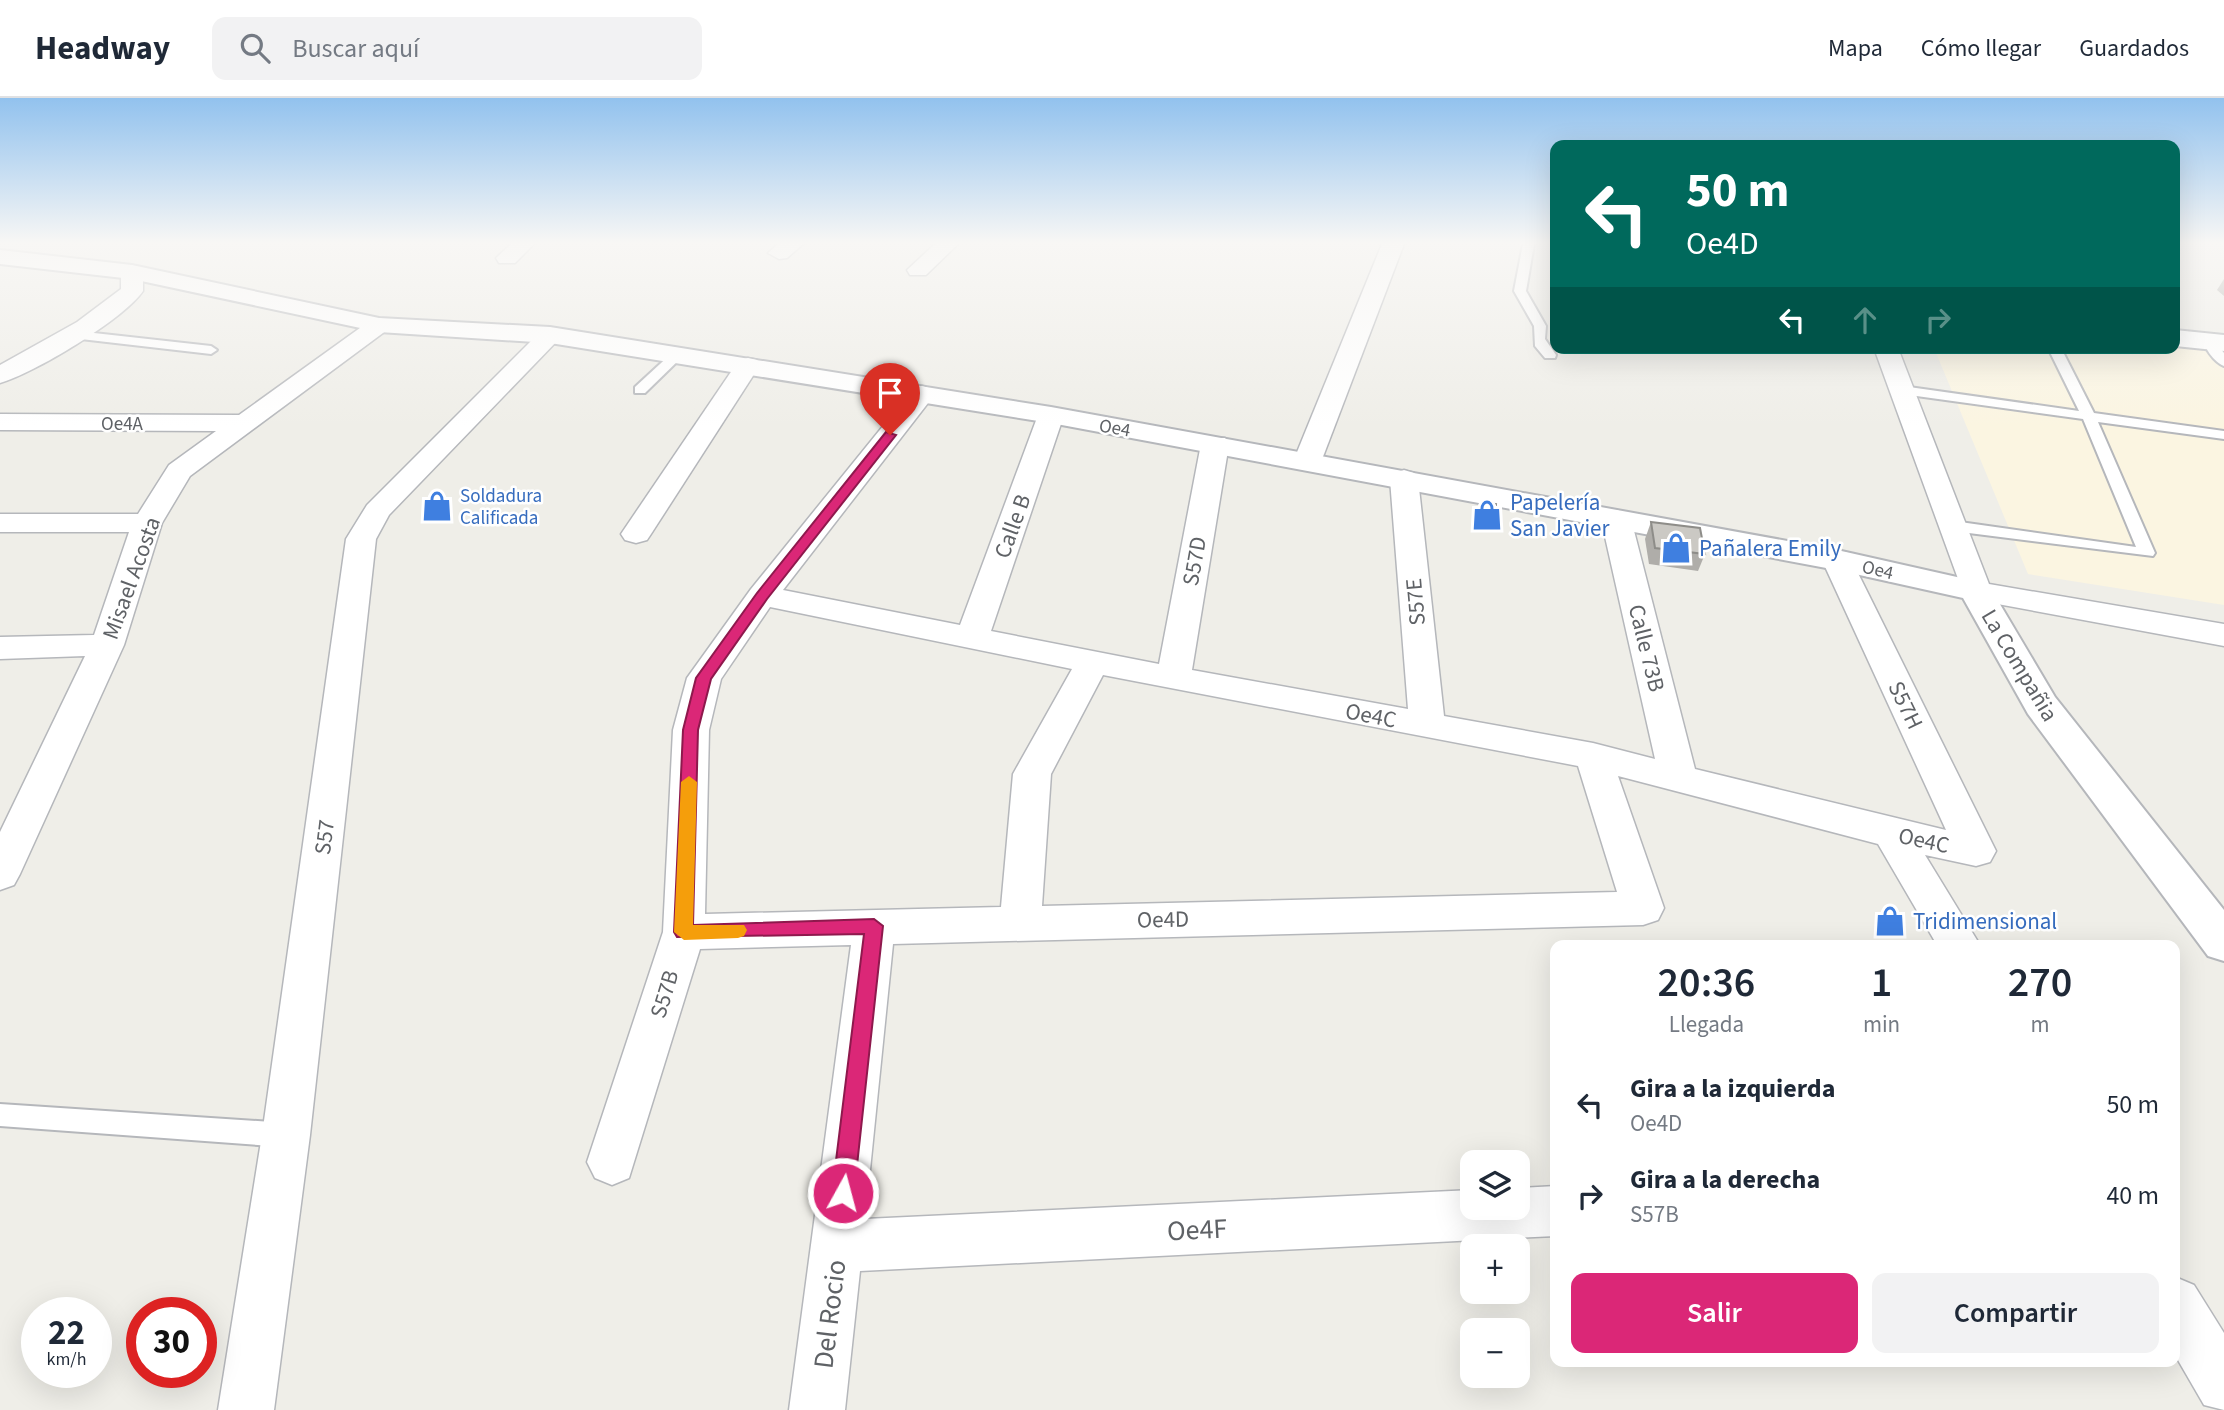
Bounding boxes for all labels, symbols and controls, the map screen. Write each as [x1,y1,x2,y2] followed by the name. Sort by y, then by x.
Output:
[212,17,702,80] search box
[35,25,170,72] text: Headway
[236,29,274,67] icon: search
[292,30,419,67] text: Buscar aquí
[1828,31,1883,66] text: Mapa
[1921,31,2041,66] text: Cómo llegar
[2079,31,2189,66] text: Guardados
[1686,156,1790,226] text: 50 m
[1571,168,1662,259] icon: left
[1686,221,1759,267] text: Oe4D
[1773,301,1811,339] icon: left
[1846,301,1884,339] icon: ahead
[1919,301,1957,339] icon: right
[860,363,920,435] pin
[871,374,909,412] icon: arrive
[101,411,144,438] street label: Oe4A
[1097,412,1133,445] street label: Oe4
[460,483,542,532] place label: Soldadura Calificada
[1510,486,1610,545] place label: Papelería San Javier
[420,489,454,523] shop icon: Soldadura Calificada
[986,490,1039,563] street label: Calle B
[1470,498,1504,532] shop icon: Papelería San Javier
[94,512,169,644] street label: Misael Acosta
[1659,531,1693,565] shop icon: Pañalera Emily
[1699,532,1841,565] place label: Pañalera Emily
[1174,534,1215,588] street label: S57D
[1859,554,1896,587] street label: Oe4
[1397,577,1434,627] street label: S57E
[1620,601,1673,695] street label: Calle 73B
[1973,603,2066,728] street label: La Compañia
[1880,675,1931,735] street label: S57H
[1343,694,1399,737] street label: Oe4C
[306,818,343,857] street label: S57
[1895,819,1952,862] street label: Oe4C
[1137,903,1189,936] street label: Oe4D
[1873,904,1907,938] shop icon: Tridimensional
[1913,905,2057,938] place label: Tridimensional
[1658,953,1755,1013] text: 20:36
[1871,953,1892,1013] text: 1
[2008,953,2072,1013] text: 270
[642,966,687,1022] street label: S57B
[1669,1008,1744,1041] text: Llegada
[1863,1008,1900,1041] text: min
[2031,1008,2050,1041] text: m
[1630,1070,1835,1107] text: Gira a la izquierda
[1571,1086,1609,1124] icon: left
[2106,1086,2159,1123] text: 50 m
[1630,1107,1682,1140] text: Oe4D
[1460,1150,1530,1388] map controls
[1460,1150,1530,1220] button: layers
[806,1156,880,1230] position arrow
[1630,1161,1820,1198] text: Gira a la derecha
[1571,1177,1609,1215] icon: right
[2106,1177,2159,1214] text: 40 m
[1630,1198,1679,1231] text: S57B
[1166,1208,1228,1252] street label: Oe4F
[1460,1234,1530,1304] button: +
[803,1257,857,1371] street label: Del Rocio
[1571,1273,1858,1353] button: Salir
[1872,1273,2159,1353] button: Compartir
[126,1297,217,1388] speed limit sign: 30
[48,1308,85,1358] text: 22
[1460,1318,1530,1388] button: −
[47,1347,86,1372] text: km/h

